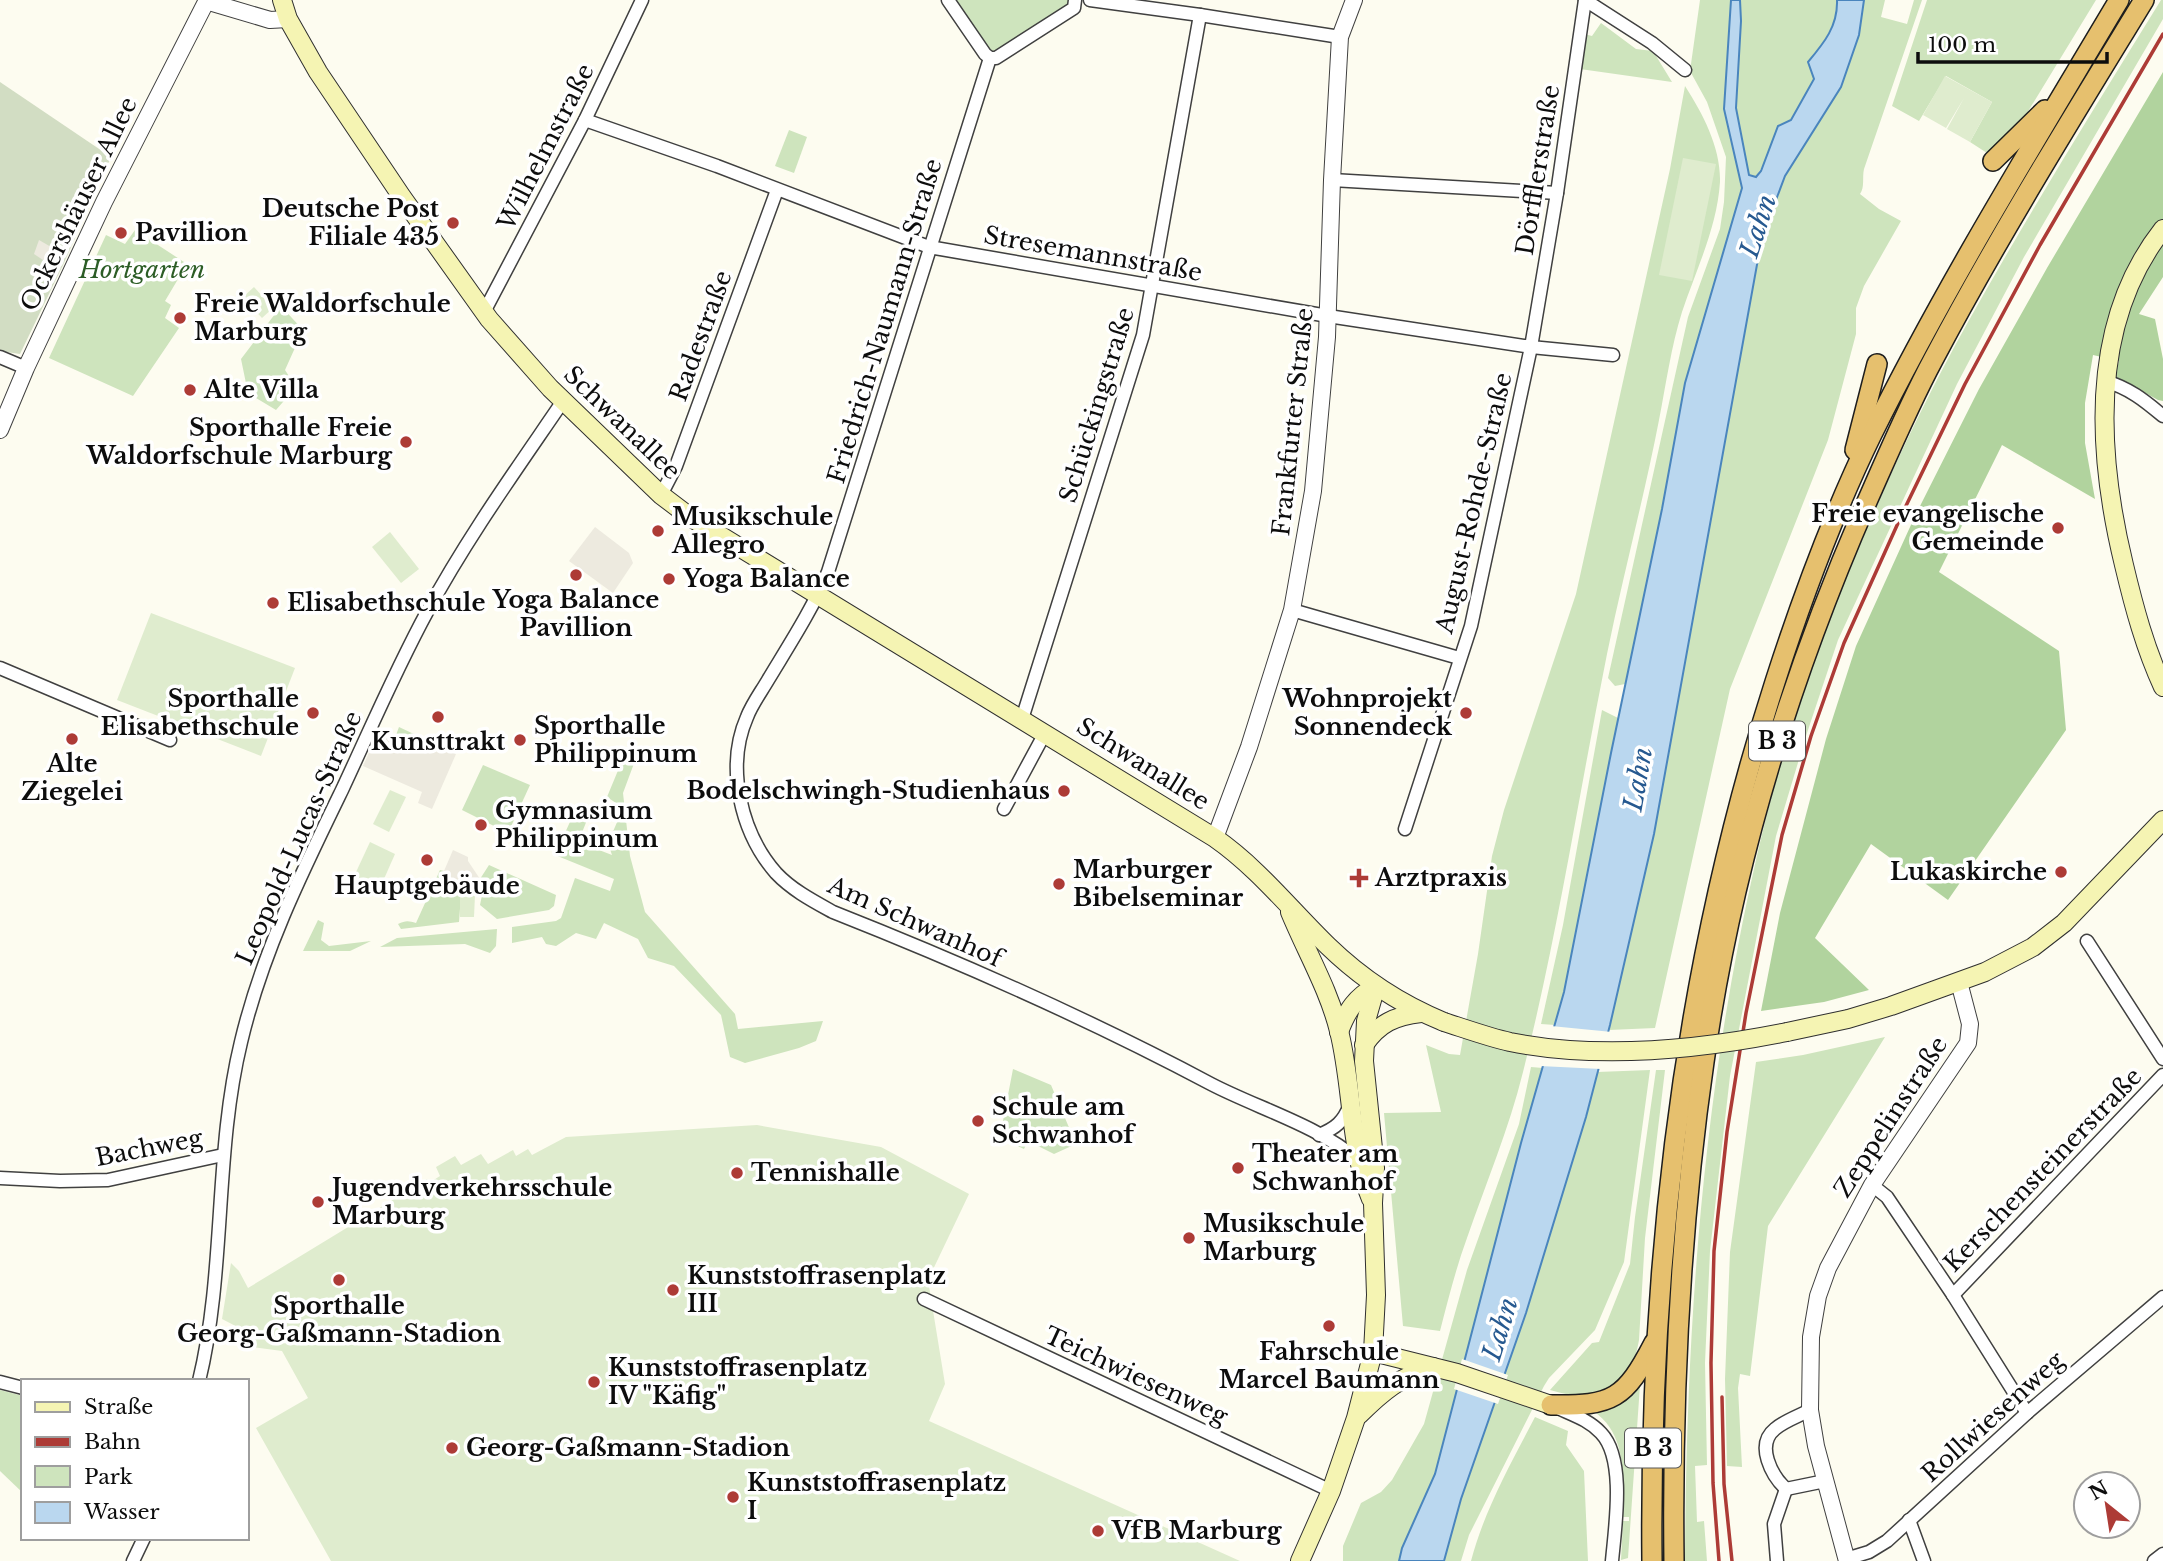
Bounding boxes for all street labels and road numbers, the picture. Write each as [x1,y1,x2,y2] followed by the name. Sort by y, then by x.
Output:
[491,59,600,236] street label: Wilhelmstraße
[1510,83,1565,257] street label: Dörfflerstraße
[14,92,143,316] street label: Ockershäuser Allee
[821,155,948,487] street label: Friedrich-Naumann-Straße
[982,220,1204,287] street label: Stresemannstraße
[663,266,738,405] street label: Radestraße
[1053,304,1140,506] street label: Schückingstraße
[1266,306,1319,537] street label: Frankfurter Straße
[558,360,687,485] street label: Schwanallee
[1429,370,1518,637] street label: August-Rohde-Straße
[229,706,368,969] street label: Leopold-Lucas-Straße
[1072,711,1215,816] street label: Schwanallee
[1749,722,1805,761] road number: B 3
[823,870,1010,974] street label: Am Schwanhof
[1828,1031,1953,1203] street label: Zeppelinstraße
[1938,1062,2148,1278] street label: Kerschensteinerstraße
[93,1123,206,1172] street label: Bachweg
[1040,1320,1233,1431] street label: Teichwiesenweg
[1916,1345,2070,1488] street label: Rollwiesenweg
[1625,1428,1681,1468] road number: B 3

